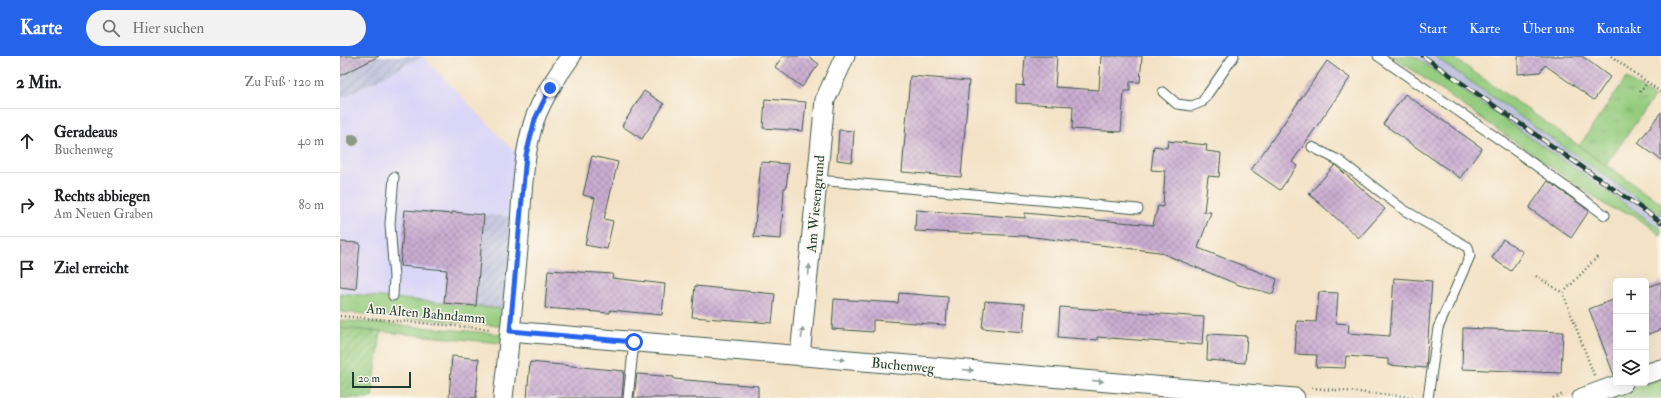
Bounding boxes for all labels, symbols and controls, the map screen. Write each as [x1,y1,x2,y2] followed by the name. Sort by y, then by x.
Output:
[86,10,366,46] search box
[20,16,62,40] text: Karte
[100,17,122,39] icon: search
[132,19,204,38] text: Hier suchen
[1419,20,1447,37] text: Start
[1469,20,1500,37] text: Karte
[1522,20,1574,37] text: Über uns
[1596,20,1641,37] text: Kontakt
[16,72,61,93] text: 2 Min.
[244,74,324,90] text: Zu Fuß · 120 m
[541,79,559,97] route end
[54,123,117,142] text: Geradeaus
[16,130,38,152] icon: ahead
[298,133,324,149] text: 40 m
[54,142,113,158] text: Buchenweg
[803,155,828,254] street label: Am Wiesengrund
[54,187,150,206] text: Rechts abbiegen
[16,194,38,216] icon: right
[298,197,324,213] text: 80 m
[54,206,153,222] text: Am Neuen Graben
[16,258,38,280] icon: arrive
[54,259,129,278] text: Ziel erreicht
[806,264,812,276] one-way arrow
[1613,278,1649,386] map controls
[1613,278,1649,314] button: +
[365,300,486,327] street label: Am Alten Bahndamm
[1613,314,1649,350] button: −
[799,326,806,339] one-way arrow
[625,333,643,351] route start
[1613,350,1649,386] button: layers
[871,354,936,377] street label: Buchenweg
[833,356,845,363] one-way arrow
[962,367,974,374] one-way arrow
[352,370,411,389] scale bar
[358,372,380,385] text: 20 m
[1092,378,1104,385] one-way arrow

